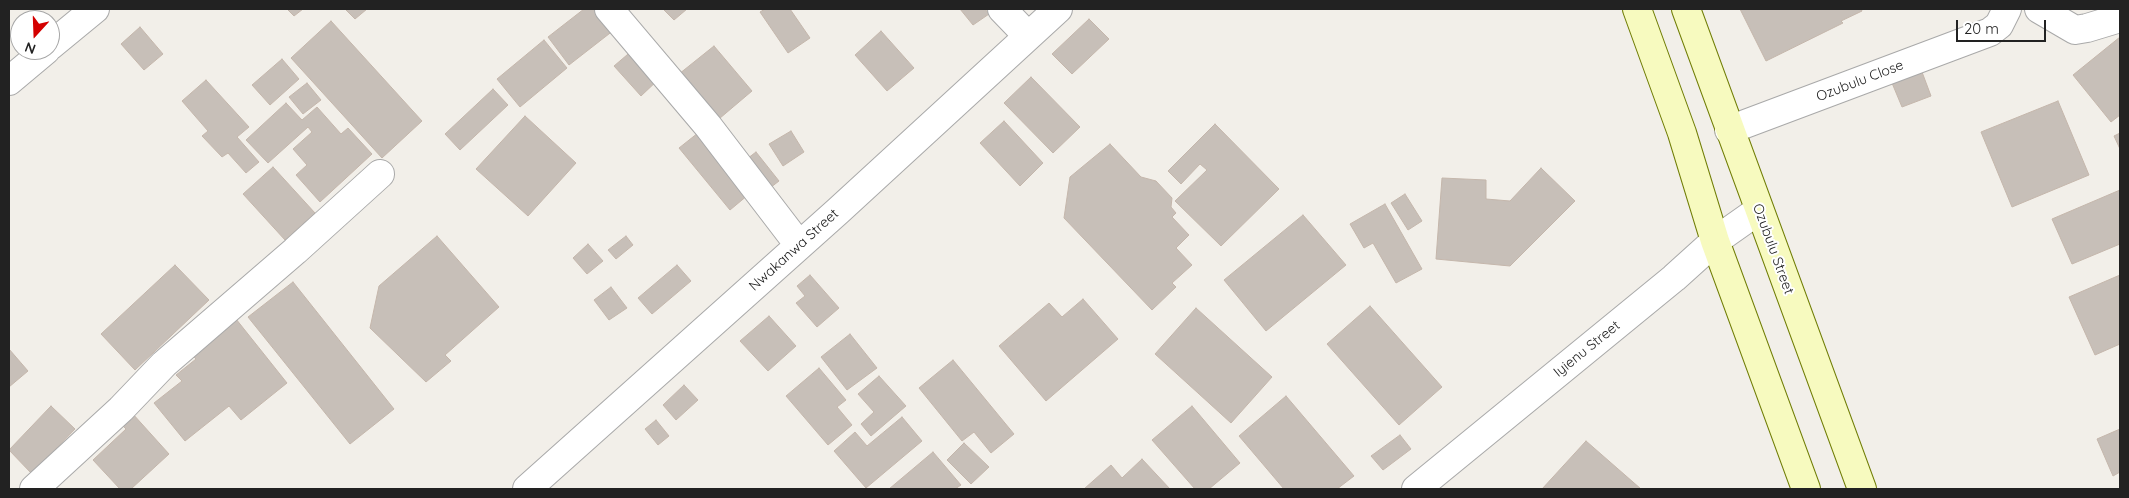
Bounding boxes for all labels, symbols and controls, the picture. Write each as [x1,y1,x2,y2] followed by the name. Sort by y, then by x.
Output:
[10,10,60,60] north arrow
[1959,10,2049,42] scale bar
[1964,19,1999,38] text: 20 m
[22,38,38,58] text: N
[1814,57,1906,105] street label: Ozubulu Close
[1749,201,1797,297] street label: Ozubulu Street
[746,205,842,295] street label: Nwakanwa Street
[1550,317,1624,381] street label: Iyienu Street

